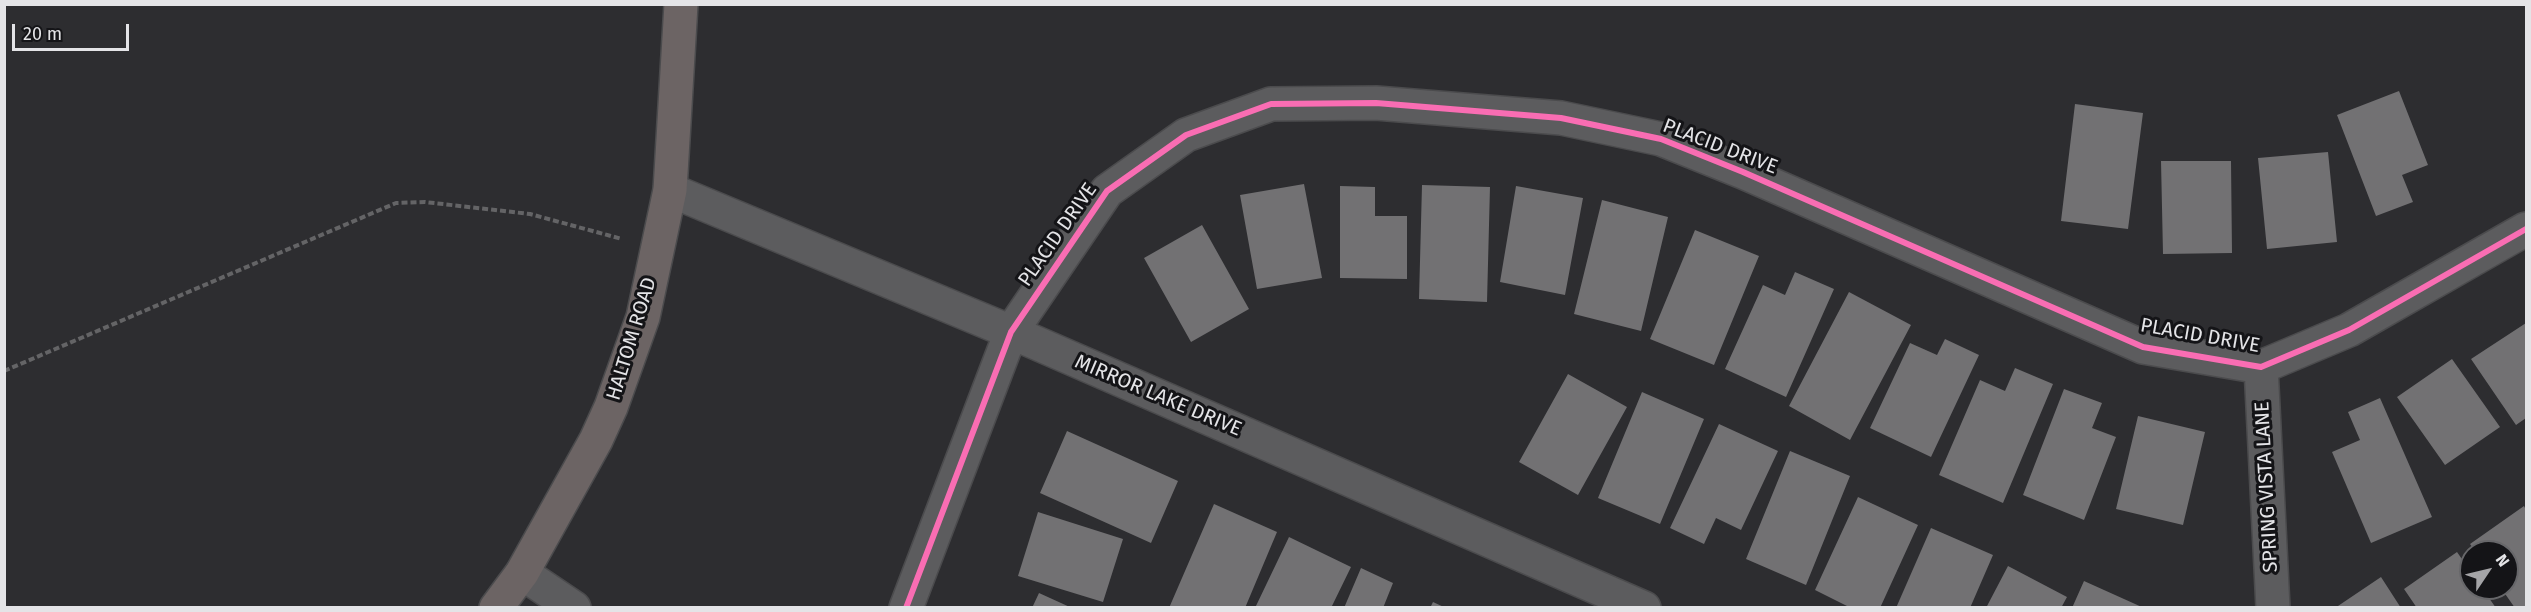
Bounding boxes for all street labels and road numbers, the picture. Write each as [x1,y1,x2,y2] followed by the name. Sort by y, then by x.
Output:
[1659,114,1781,180] street label: PLACID DRIVE
[1014,179,1102,291] street label: PLACID DRIVE
[602,275,662,403] street label: HALTOM ROAD
[2138,314,2262,358] street label: PLACID DRIVE
[1071,350,1245,442] street label: MIRROR LAKE DRIVE
[2251,401,2283,573] street label: SPRING VISTA LANE

